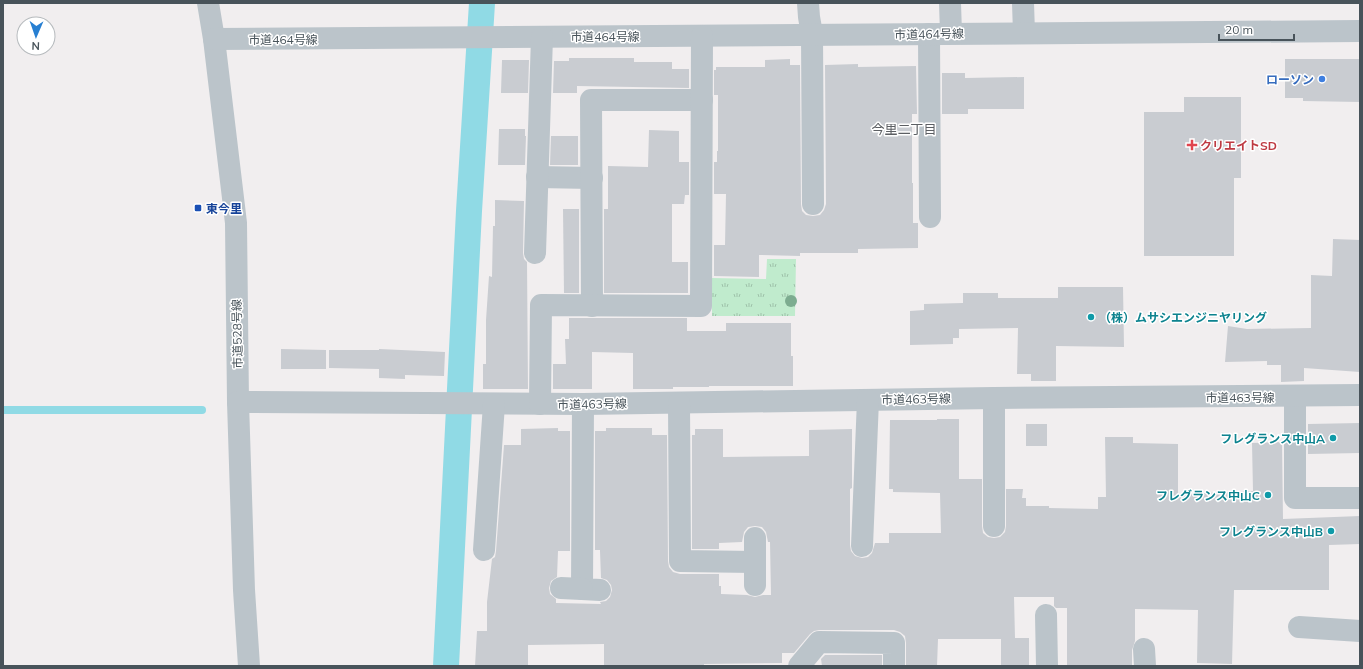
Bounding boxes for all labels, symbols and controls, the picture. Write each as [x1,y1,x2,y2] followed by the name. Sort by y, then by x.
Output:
[16,16,56,56] north arrow
[1219,16,1294,42] scale bar
[1225,22,1253,37] text: 20 m
[894,26,964,42] street label: 市道464号線
[570,29,640,44] street label: 市道464号線
[248,32,318,47] street label: 市道464号線
[31,39,40,53] text: N
[1266,72,1314,87] place label: ローソン
[1317,74,1327,84] marker: ローソン
[871,121,937,137] district label: 今里二丁目
[1200,138,1277,153] place label: クリエイトSD
[1187,140,1197,150] marker: クリエイトSD
[206,201,242,216] place label: 東今里
[193,203,203,213] marker: 東今里
[229,299,245,369] street label: 市道528号線
[1099,310,1267,325] place label: （株）ムサシエンジニヤリング
[1086,312,1096,322] marker: （株）ムサシエンジニヤリング
[1205,390,1275,405] street label: 市道463号線
[881,391,951,407] street label: 市道463号線
[557,396,627,412] street label: 市道463号線
[1220,431,1325,446] place label: フレグランス中山A
[1328,433,1338,443] marker: フレグランス中山A
[1156,488,1260,503] place label: フレグランス中山C
[1263,490,1273,500] marker: フレグランス中山C
[1219,524,1323,539] place label: フレグランス中山B
[1326,526,1336,536] marker: フレグランス中山B

